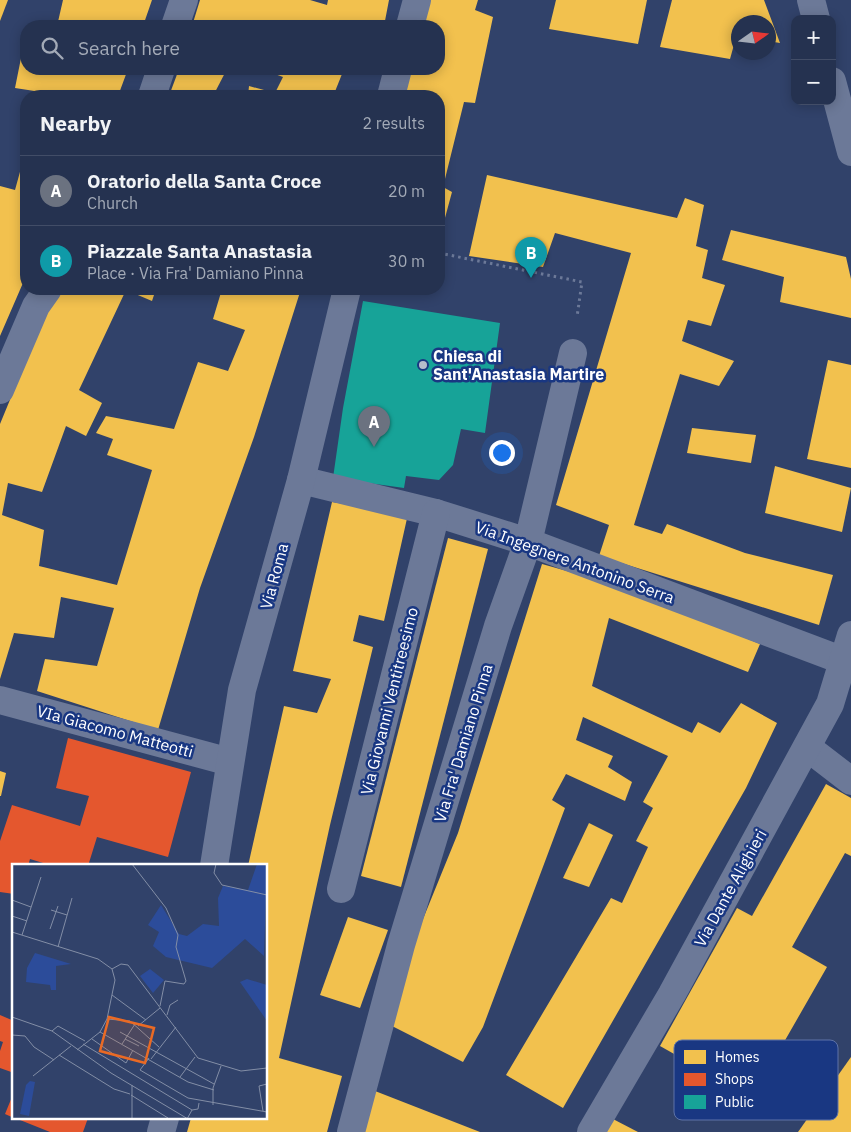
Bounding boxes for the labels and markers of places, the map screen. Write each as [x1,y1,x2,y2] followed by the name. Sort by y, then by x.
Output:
[515,237,547,278] pin: B
[433,346,604,384] place label: Chiesa di Sant'Anastasia Martire
[417,359,429,371] marker: Chiesa di Sant'Anastasia Martire
[358,406,390,447] pin: A

